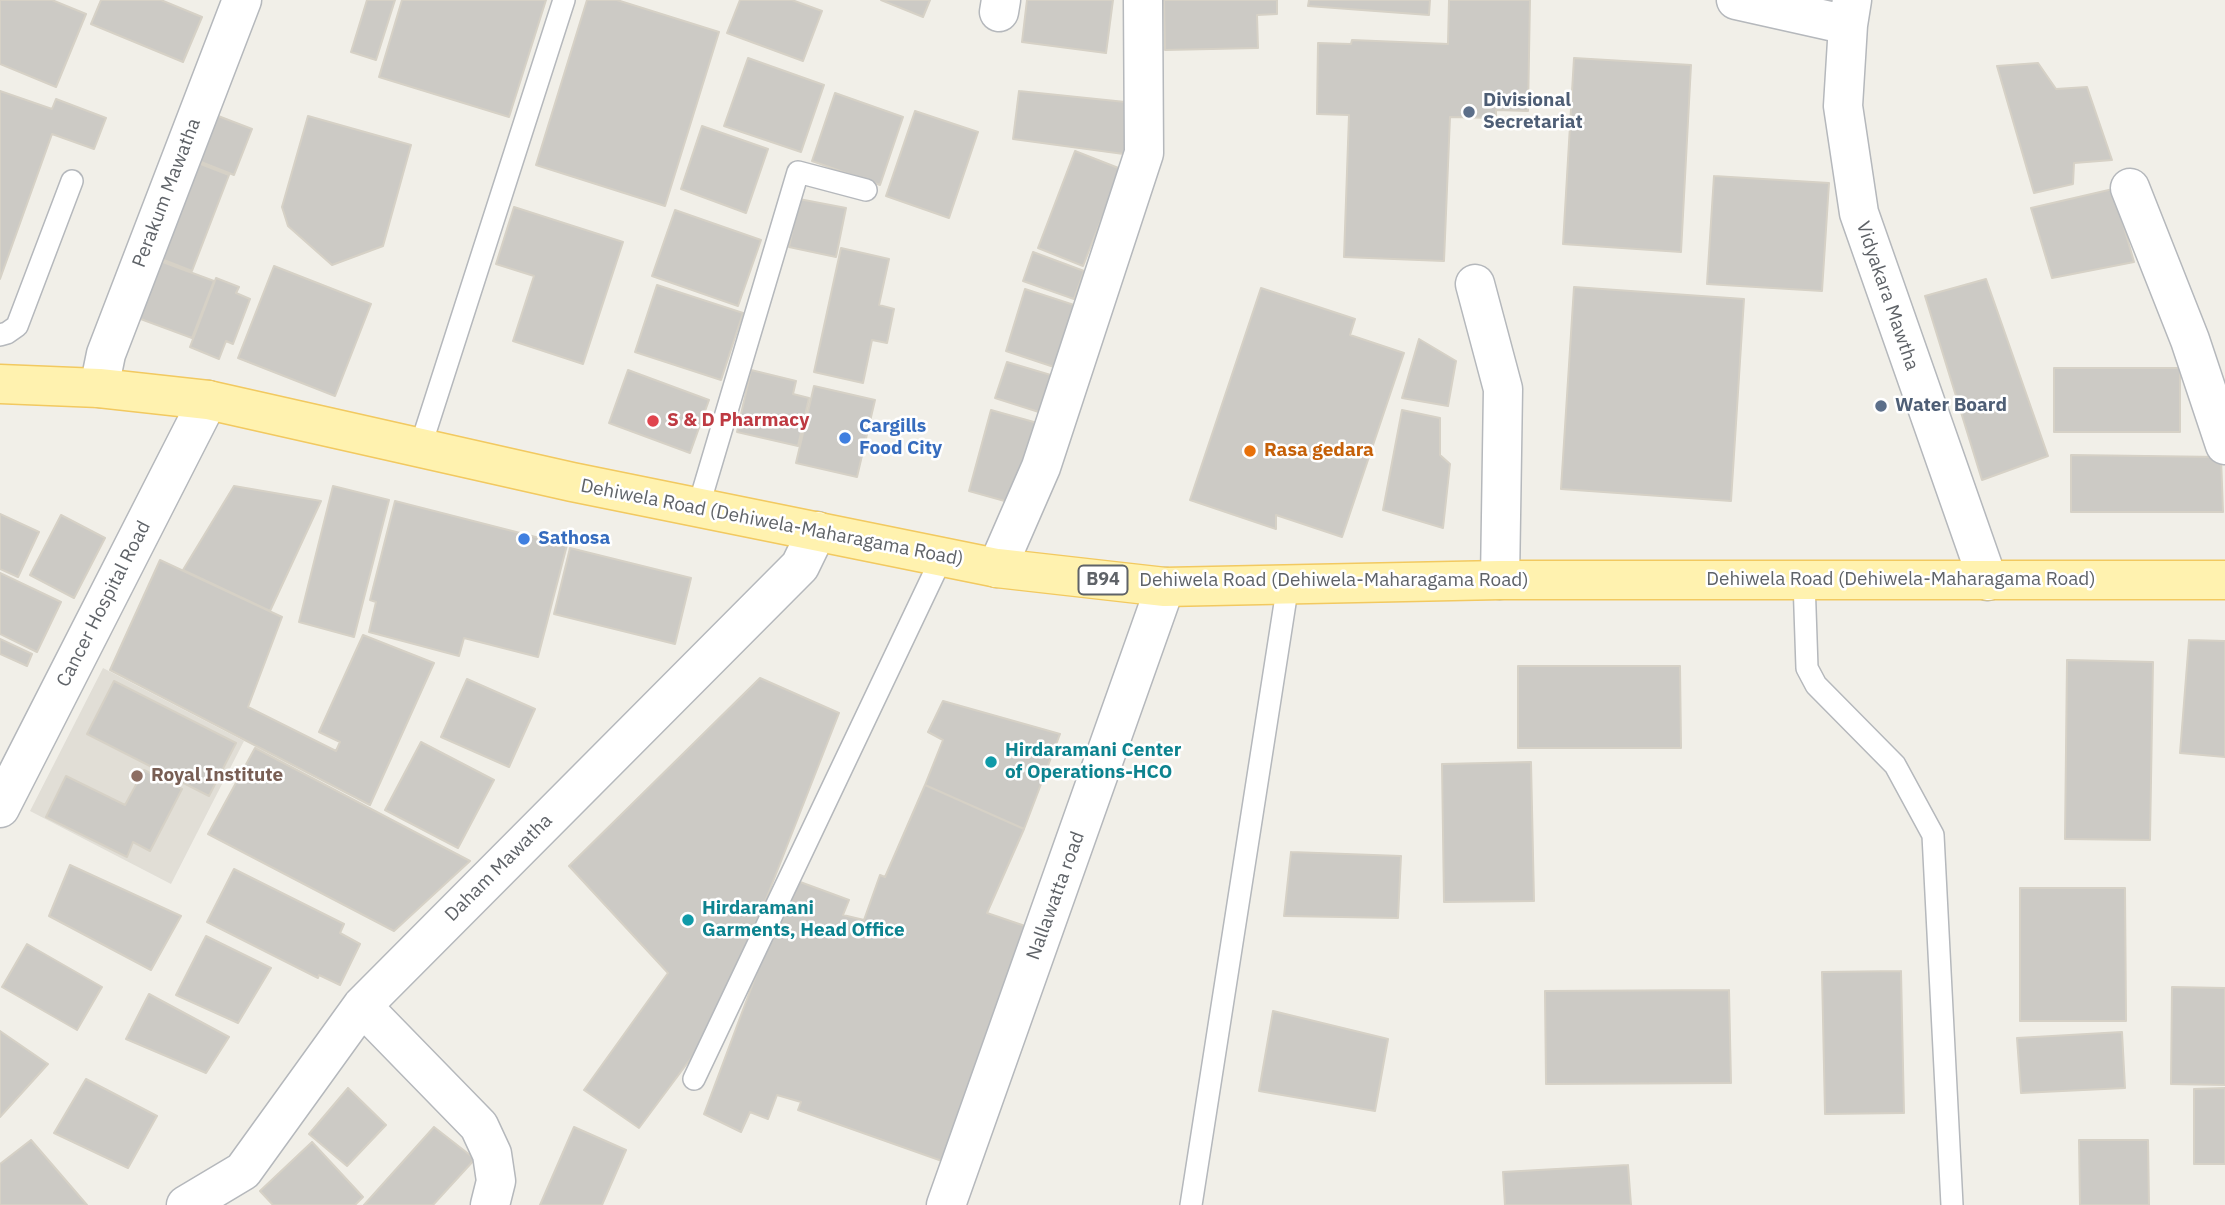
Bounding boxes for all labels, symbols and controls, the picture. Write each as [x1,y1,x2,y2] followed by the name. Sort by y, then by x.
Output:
[1483,90,1583,134] place label: Divisional Secretariat
[1461,104,1477,120] marker: Divisional Secretariat
[128,115,206,271] street label: Perakum Mawatha
[1851,219,1923,373] street label: Vidyakara Mawtha
[1895,395,2007,417] place label: Water Board
[1873,398,1889,414] marker: Water Board
[667,410,809,432] place label: S & D Pharmacy
[645,413,661,429] marker: S & D Pharmacy
[859,416,942,460] place label: Cargills Food City
[837,430,853,446] marker: Cargills Food City
[1264,440,1374,462] place label: Rasa gedara
[1242,443,1258,459] marker: Rasa gedara
[579,475,965,571] street label: Dehiwela Road (Dehiwela-Maharagama Road)
[52,517,156,691] street label: Cancer Hospital Road
[538,528,610,550] place label: Sathosa
[516,531,532,547] marker: Sathosa
[1078,566,1128,594] road number: B94
[1706,569,2096,591] street label: Dehiwela Road (Dehiwela-Maharagama Road)
[1139,570,1529,592] street label: Dehiwela Road (Dehiwela-Maharagama Road)
[1005,740,1181,784] place label: Hirdaramani Center of Operations-HCO
[983,754,999,770] marker: Hirdaramani Center of Operations-HCO
[151,765,283,787] place label: Royal Institute
[129,768,145,784] marker: Royal Institute
[441,810,557,926] street label: Daham Mawatha
[1022,829,1090,963] street label: Nallawatta road
[702,898,905,942] place label: Hirdaramani Garments, Head Office
[680,912,696,928] marker: Hirdaramani Garments, Head Office

